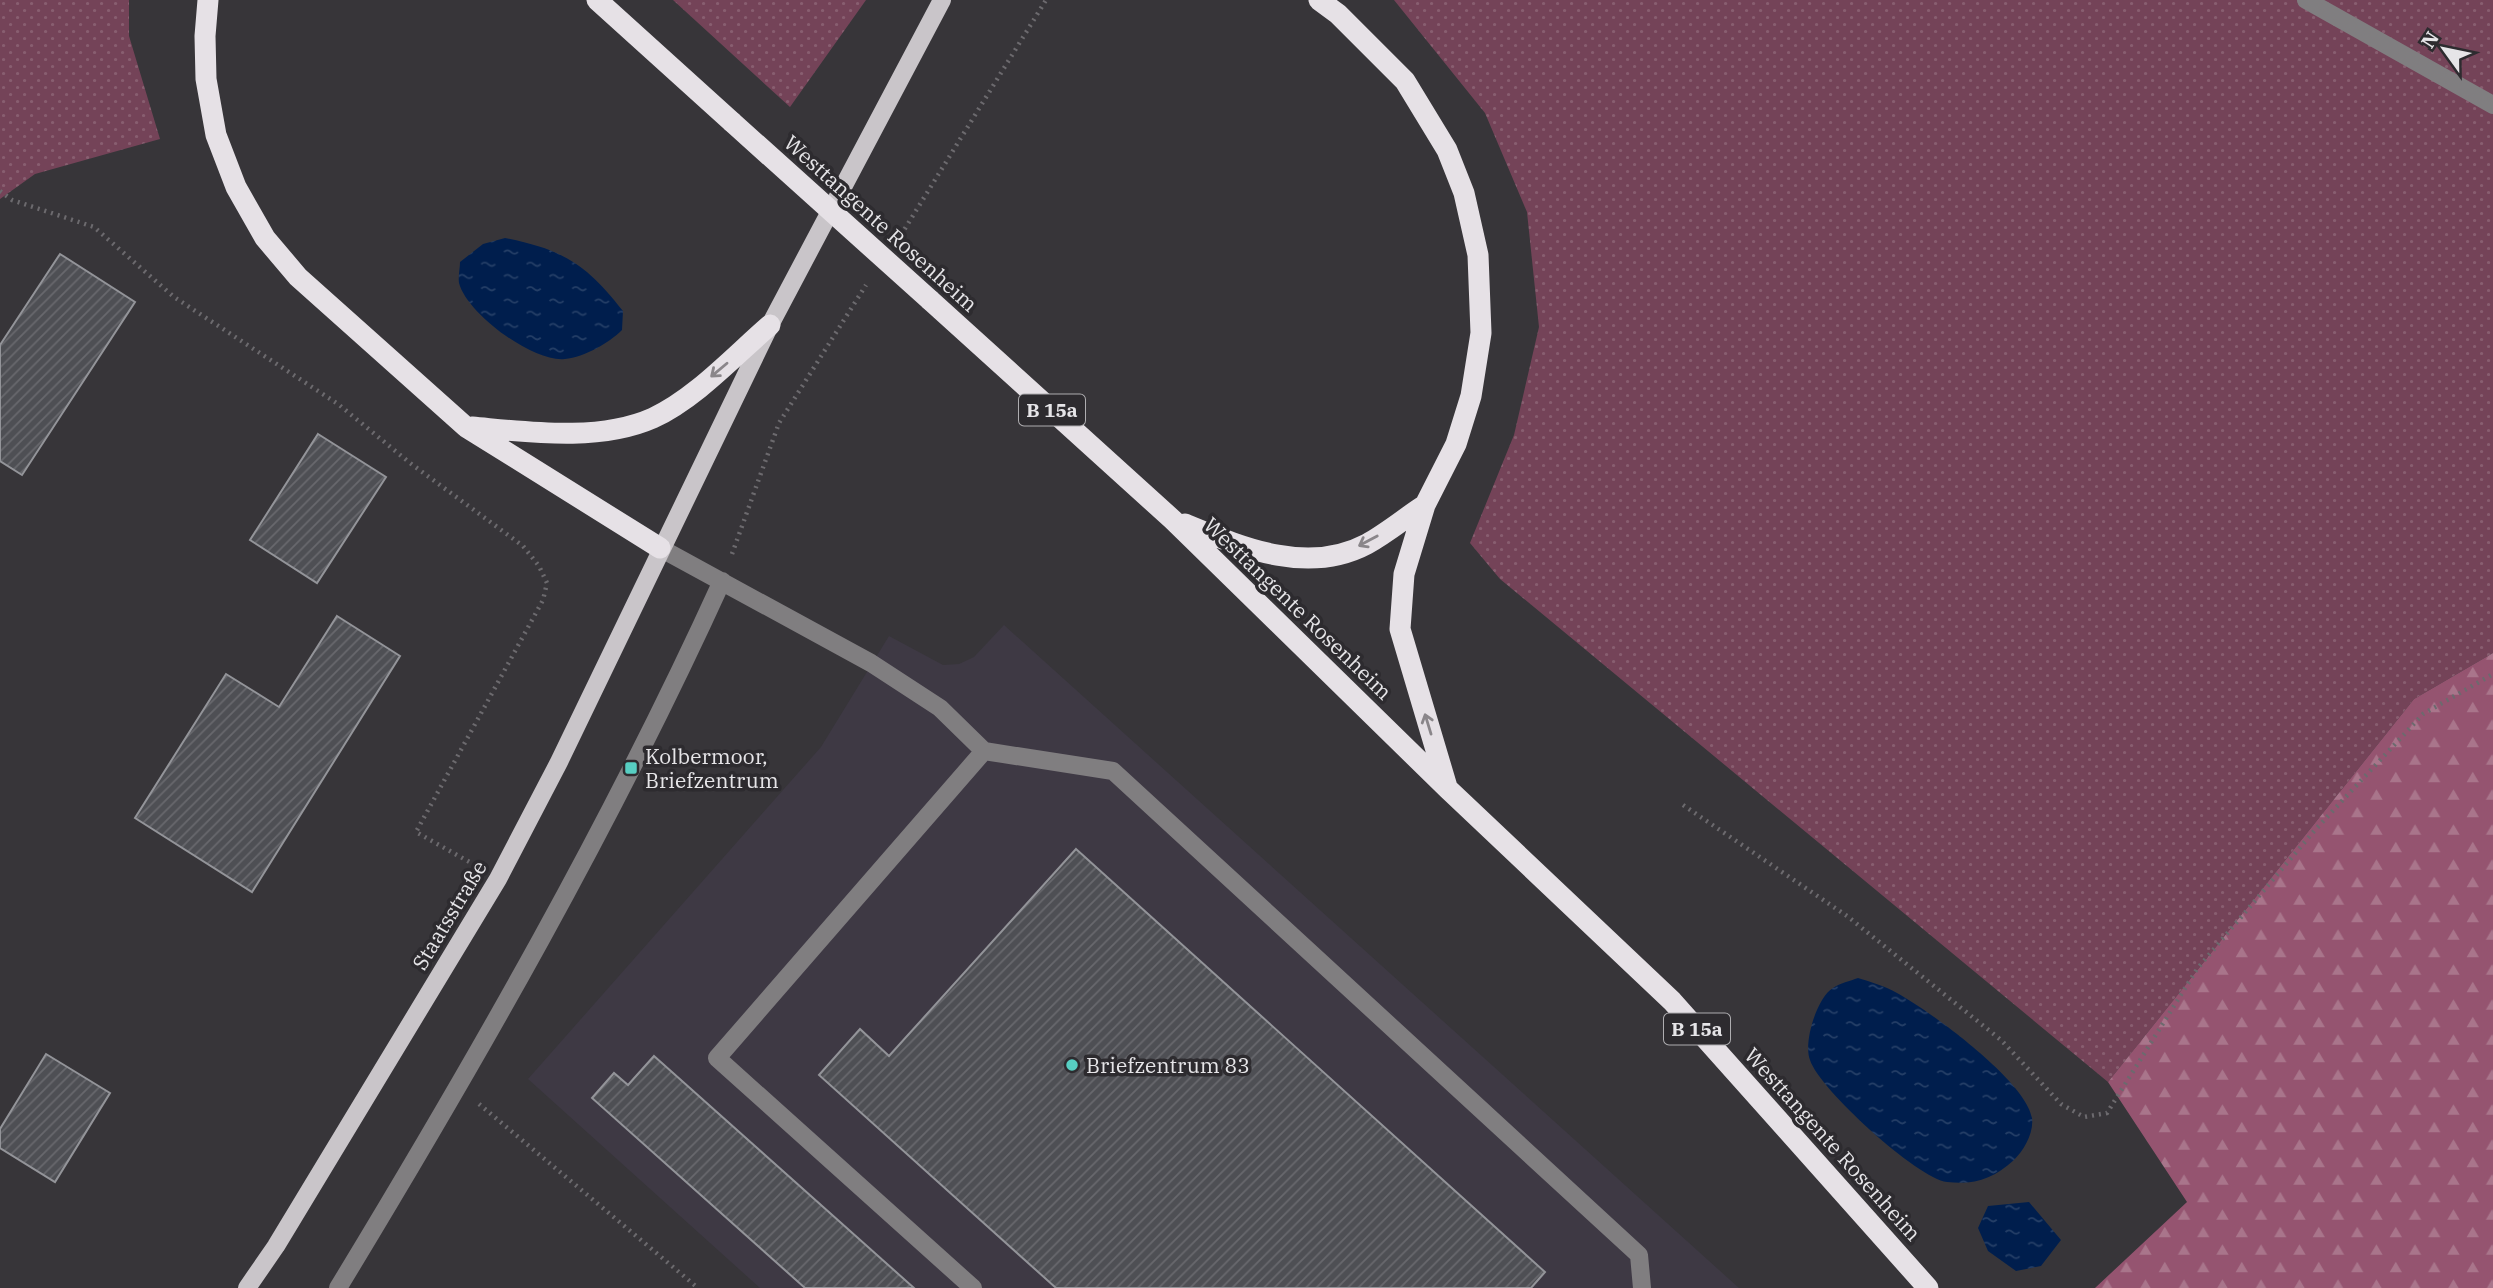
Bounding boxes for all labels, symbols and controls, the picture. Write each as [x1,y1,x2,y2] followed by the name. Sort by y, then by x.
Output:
[2409,14,2479,84] north arrow
[2416,27,2444,53] text: N
[778,129,984,317] street label: Westtangente Rosenheim
[710,362,728,378] one-way arrow
[1019,394,1085,426] road number: B 15a
[1198,511,1398,705] street label: Westtangente Rosenheim
[1358,535,1379,549] one-way arrow
[1420,713,1433,735] one-way arrow
[645,742,779,794] place label: Kolbermoor, Briefzentrum
[623,760,639,776] marker: Kolbermoor, Briefzentrum
[405,855,493,975] street label: Staatsstraße
[1664,1014,1730,1044] road number: B 15a
[1739,1041,1927,1247] street label: Westtangente Rosenheim
[1086,1051,1250,1079] place label: Briefzentrum 83
[1064,1057,1080,1073] marker: Briefzentrum 83

